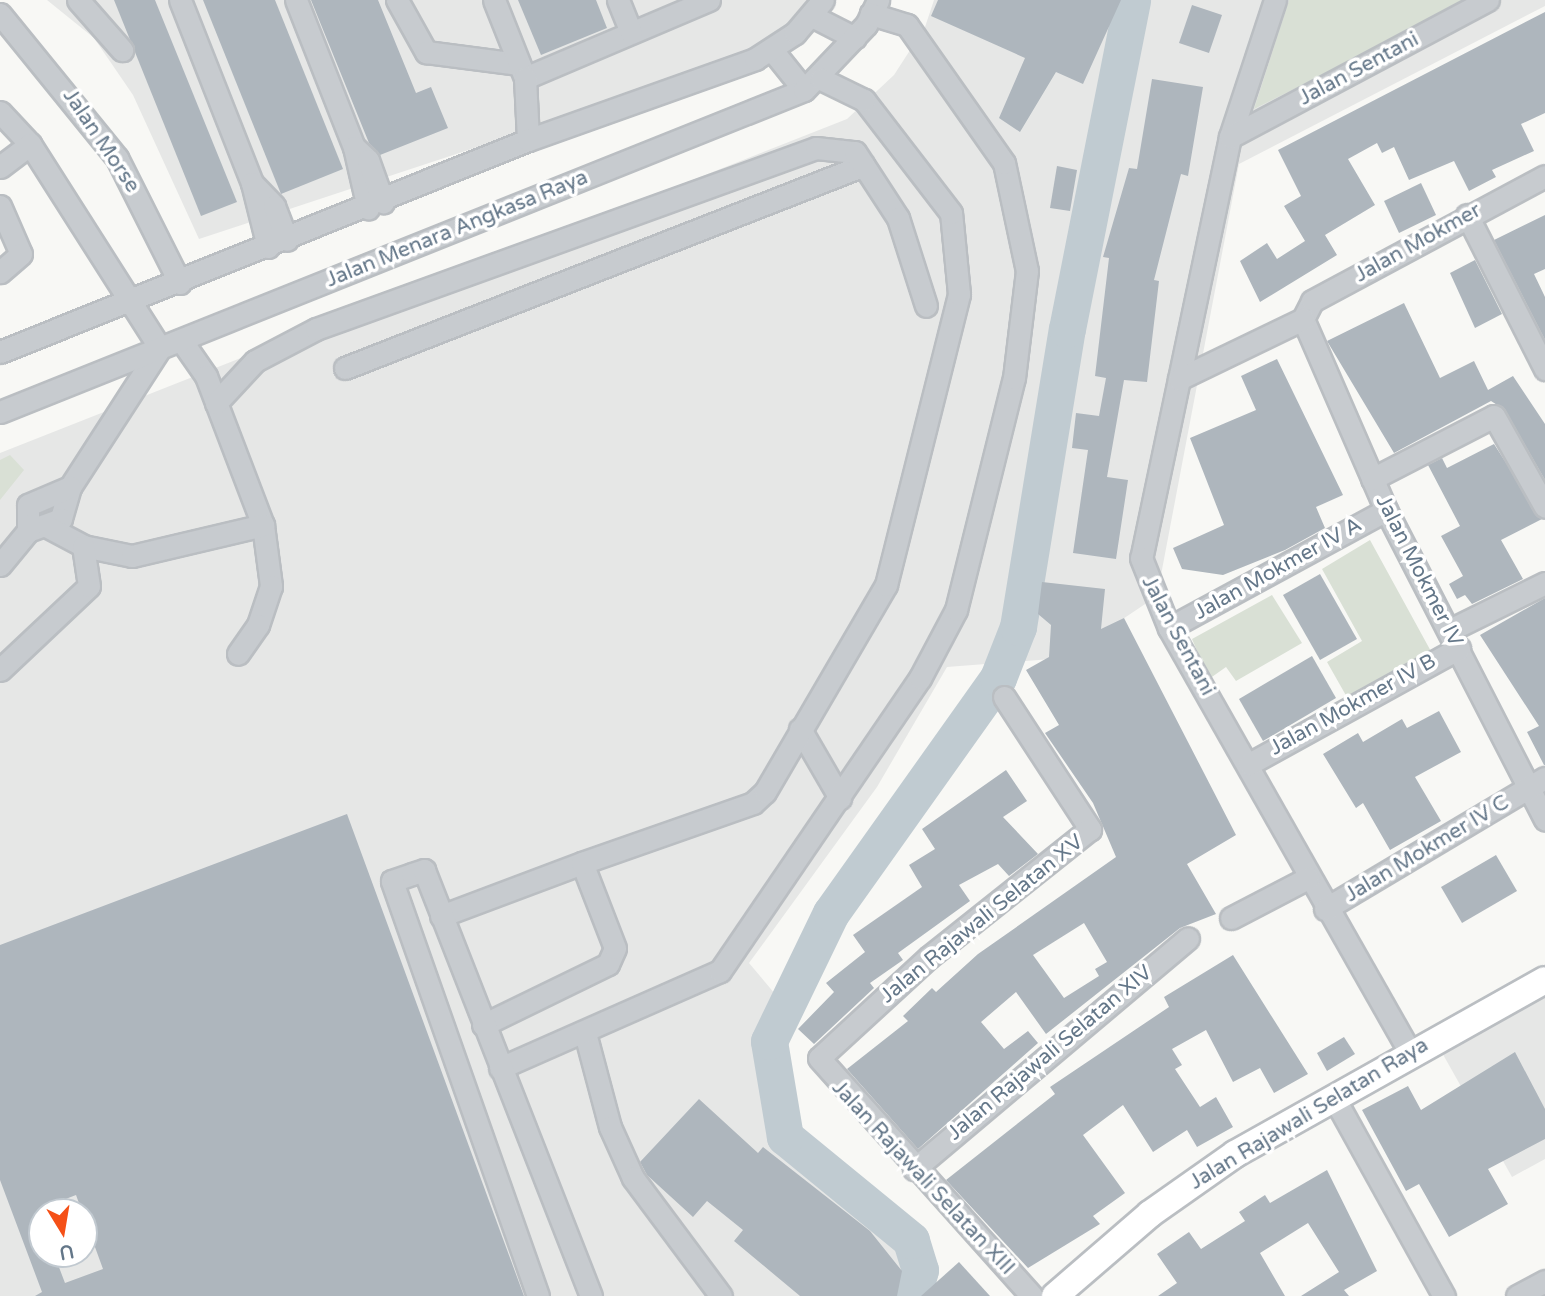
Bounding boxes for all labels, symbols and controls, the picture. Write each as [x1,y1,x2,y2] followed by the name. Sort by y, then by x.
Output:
[1295,27,1423,111] street label: Jalan Sentani
[57,84,145,198] street label: Jalan Morse
[322,165,592,293] street label: Jalan Menara Angkasa Raya
[1351,198,1485,288] street label: Jalan Mokmer
[1370,491,1468,651] street label: Jalan Mokmer IV
[1190,513,1366,625] street label: Jalan Mokmer IV A
[1136,572,1220,700] street label: Jalan Sentani
[1265,649,1441,761] street label: Jalan Mokmer IV B
[1341,790,1513,908] street label: Jalan Mokmer IV C
[875,829,1089,1009] street label: Jalan Rajawali Selatan XV
[943,960,1157,1146] street label: Jalan Rajawali Selatan XIV
[1185,1033,1433,1195] street label: Jalan Rajawali Selatan Raya
[826,1076,1020,1280] street label: Jalan Rajawali Selatan XIII
[28,1198,98,1268] north arrow
[57,1239,76,1264] text: U

